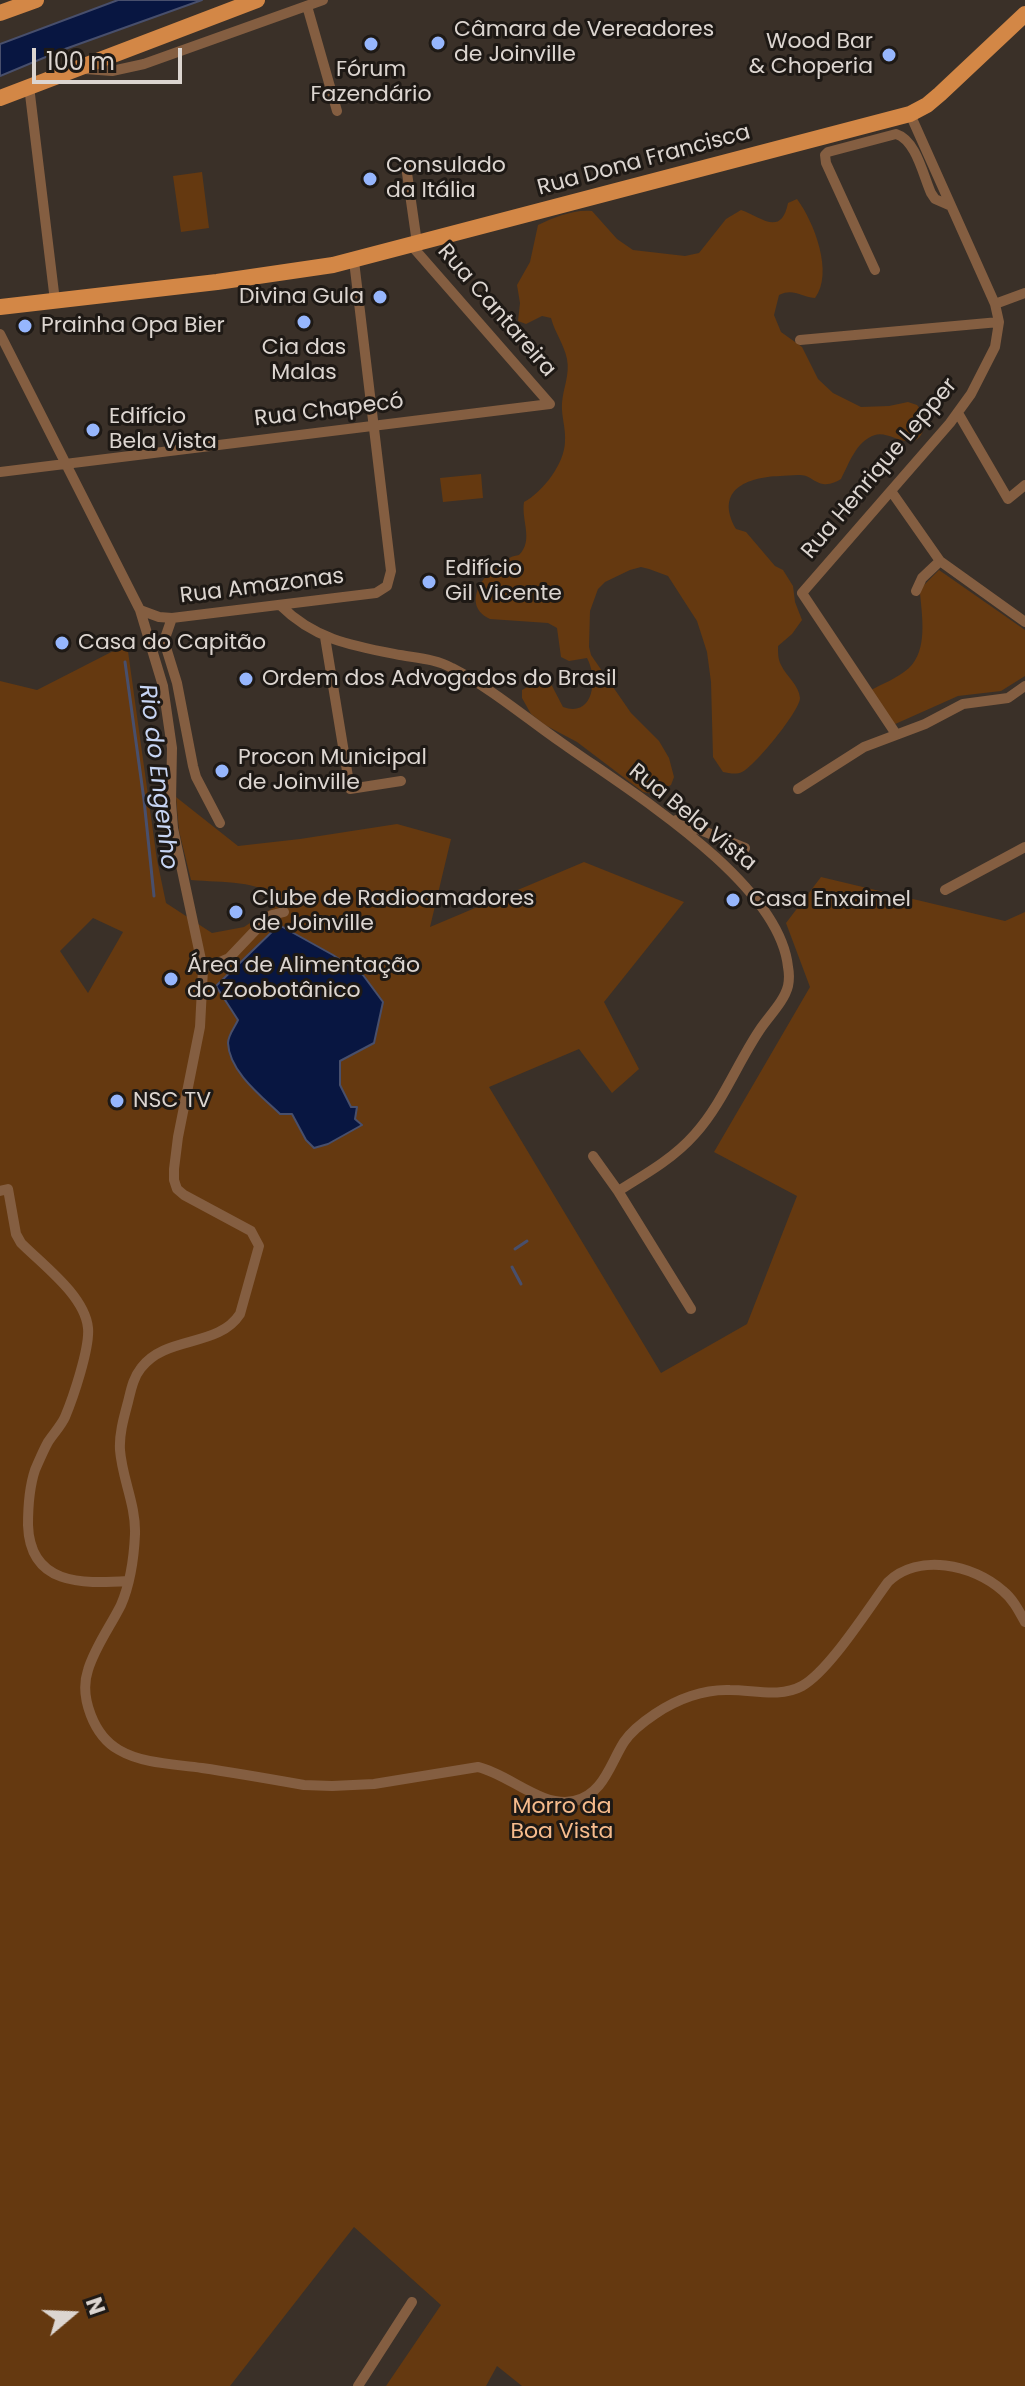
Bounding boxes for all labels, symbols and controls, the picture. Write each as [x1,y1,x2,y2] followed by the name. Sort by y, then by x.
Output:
[454,17,714,68] place label: Câmara de Vereadores de Joinville
[749,29,873,80] place label: Wood Bar & Choperia
[36,32,186,82] scale bar
[429,34,447,52] marker: Câmara de Vereadores de Joinville
[362,35,380,53] marker: Fórum Fazendário
[46,45,115,78] text: 100 m
[880,46,898,64] marker: Wood Bar & Choperia
[310,57,432,108] place label: Fórum Fazendário
[535,120,753,202] street label: Rua Dona Francisca
[386,153,506,204] place label: Consulado da Itália
[361,170,379,188] marker: Consulado da Itália
[431,239,561,383] street label: Rua Cantareira
[239,284,364,310] place label: Divina Gula
[371,288,389,306] marker: Divina Gula
[41,313,225,339] place label: Prainha Opa Bier
[295,313,313,331] marker: Cia das Malas
[16,317,34,335] marker: Prainha Opa Bier
[262,335,346,386] place label: Cia das Malas
[797,373,963,565] street label: Rua Henrique Lepper
[253,389,405,433] street label: Rua Chapecó
[109,404,217,456] place label: Edifício Bela Vista
[84,421,102,439] marker: Edifício Bela Vista
[445,556,562,608] place label: Edifício Gil Vicente
[178,564,346,610] street label: Rua Amazonas
[420,573,438,591] marker: Edifício Gil Vicente
[78,630,266,656] place label: Casa do Capitão
[53,634,71,652] marker: Casa do Capitão
[262,666,617,692] place label: Ordem dos Advogados do Brasil
[237,670,255,688] marker: Ordem dos Advogados do Brasil
[131,683,183,871] water label: Rio do Engenho
[238,745,427,796] place label: Procon Municipal de Joinville
[623,759,761,877] street label: Rua Bela Vista
[213,762,231,780] marker: Procon Municipal de Joinville
[252,886,535,938] place label: Clube de Radioamadores de Joinville
[749,887,911,913] place label: Casa Enxaimel
[724,891,742,909] marker: Casa Enxaimel
[227,903,245,921] marker: Clube de Radioamadores de Joinville
[187,953,420,1004] place label: Área de Alimentação do Zoobotânico
[162,970,180,988] marker: Área de Alimentação do Zoobotânico
[133,1088,211,1114] place label: NSC TV
[108,1092,126,1110] marker: NSC TV
[511,1794,613,1846] park label: Morro da Boa Vista
[32,2274,112,2354] north arrow
[78,2293,113,2319] text: N

